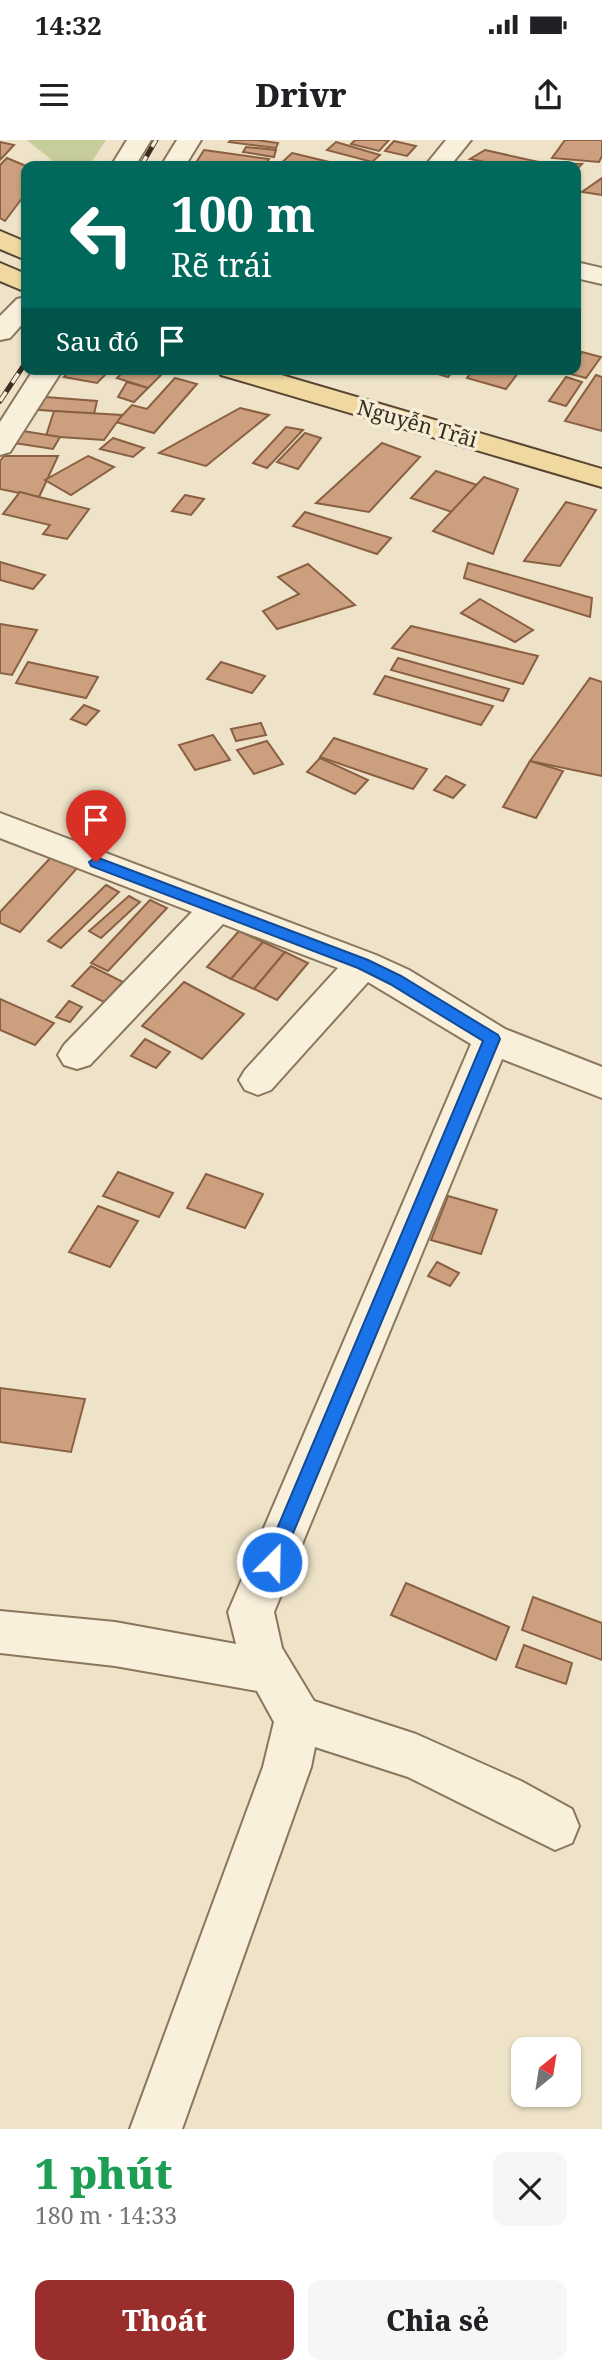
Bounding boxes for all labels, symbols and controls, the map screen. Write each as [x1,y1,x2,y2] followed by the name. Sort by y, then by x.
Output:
[35,7,102,43] text: 14:32
[255,73,347,116] text: Drivr
[35,76,73,114] icon: menu
[529,76,567,114] icon: share
[171,180,315,246] text: 100 m
[56,189,147,280] icon: left
[171,243,271,286] text: Rẽ trái
[153,322,191,360] icon: arrive
[56,323,139,359] text: Sau đó
[354,393,481,454] street label: Nguyễn Trãi
[66,790,126,862] pin
[77,801,115,839] icon: arrive
[235,1525,309,1599] position arrow
[511,2037,581,2107] north arrow
[511,2037,581,2107] map controls
[35,2144,172,2201] text: 1 phút
[493,2152,567,2226] button: close
[35,2199,177,2231] text: 180 m · 14:33
[35,2280,294,2360] button: Thoát
[308,2280,567,2360] button: Chia sẻ

